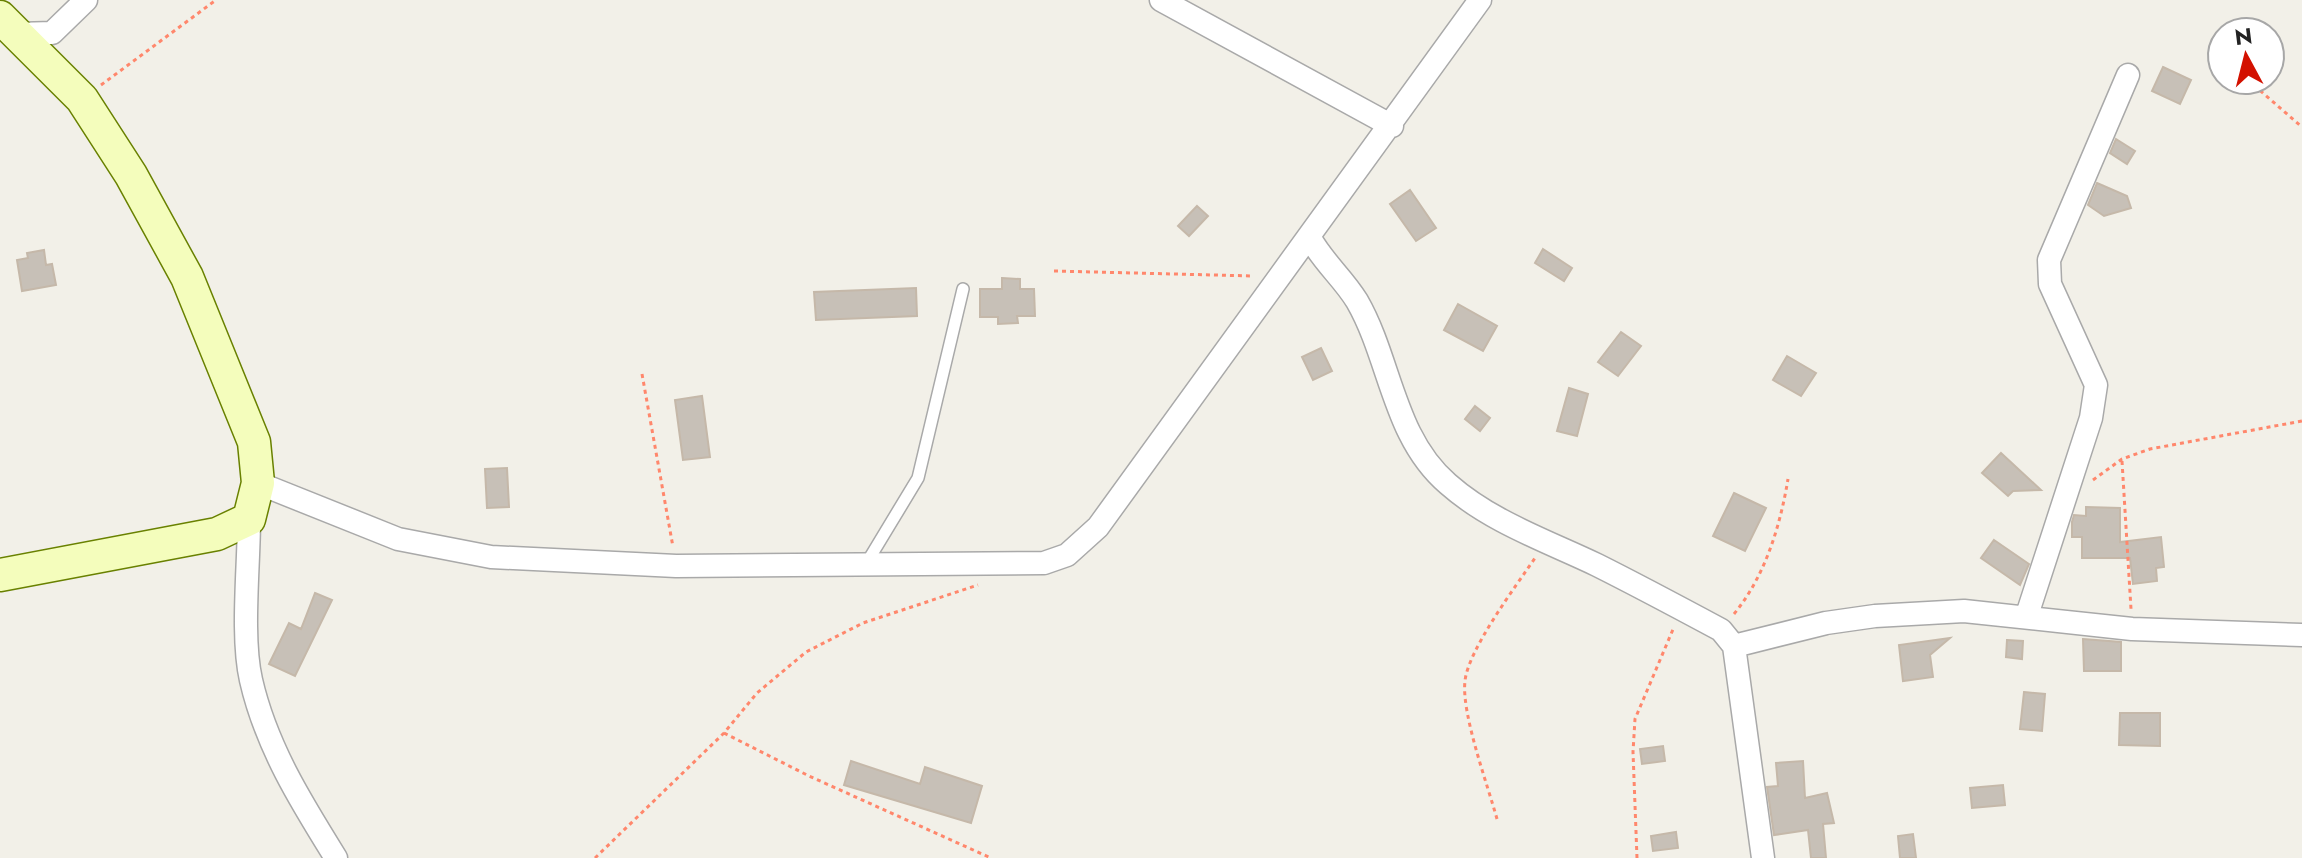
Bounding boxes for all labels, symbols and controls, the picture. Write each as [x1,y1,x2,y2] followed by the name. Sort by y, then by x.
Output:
[2206,16,2286,96] north arrow
[2233,19,2254,53] text: N

